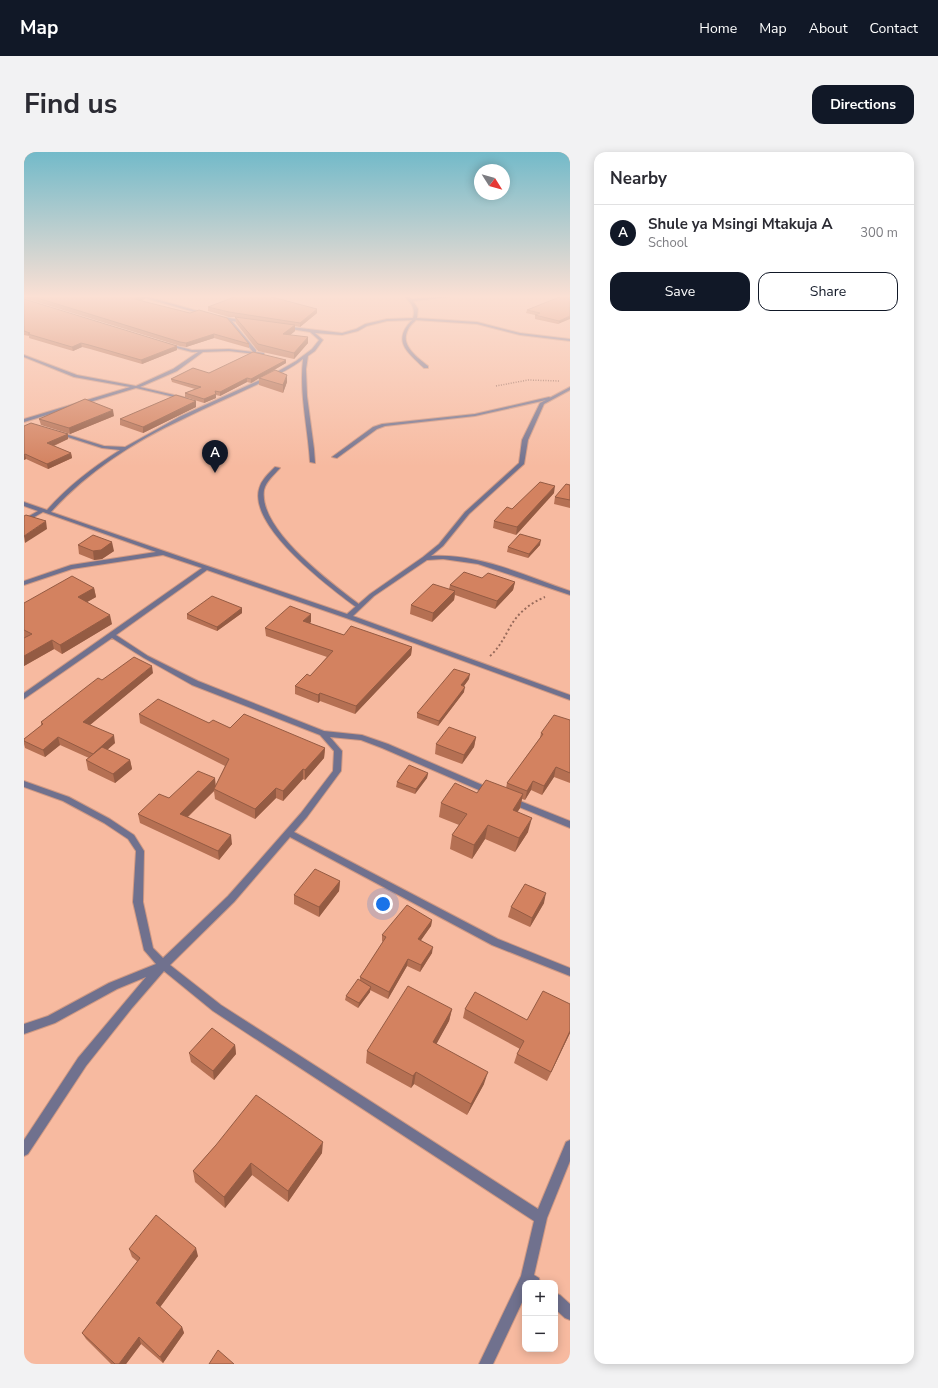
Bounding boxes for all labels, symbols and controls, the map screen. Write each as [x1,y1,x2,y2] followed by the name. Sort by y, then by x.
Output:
[20,15,58,41] text: Map
[699,19,737,38] text: Home
[759,19,787,38] text: Map
[809,19,848,38] text: About
[870,19,918,38] text: Contact
[24,85,118,123] text: Find us
[812,85,914,124] button: Directions
[474,164,510,200] north arrow
[610,167,667,190] text: Nearby
[648,214,833,234] text: Shule ya Msingi Mtakuja A
[618,224,628,242] text: A
[860,224,898,242] text: 300 m
[648,234,688,252] text: School
[610,272,750,311] button: Save
[758,272,898,311] button: Share
[202,440,228,473] pin: A
[373,894,393,914] your location
[522,1280,558,1352] map controls
[522,1280,558,1316] button: +
[522,1316,558,1352] button: −

